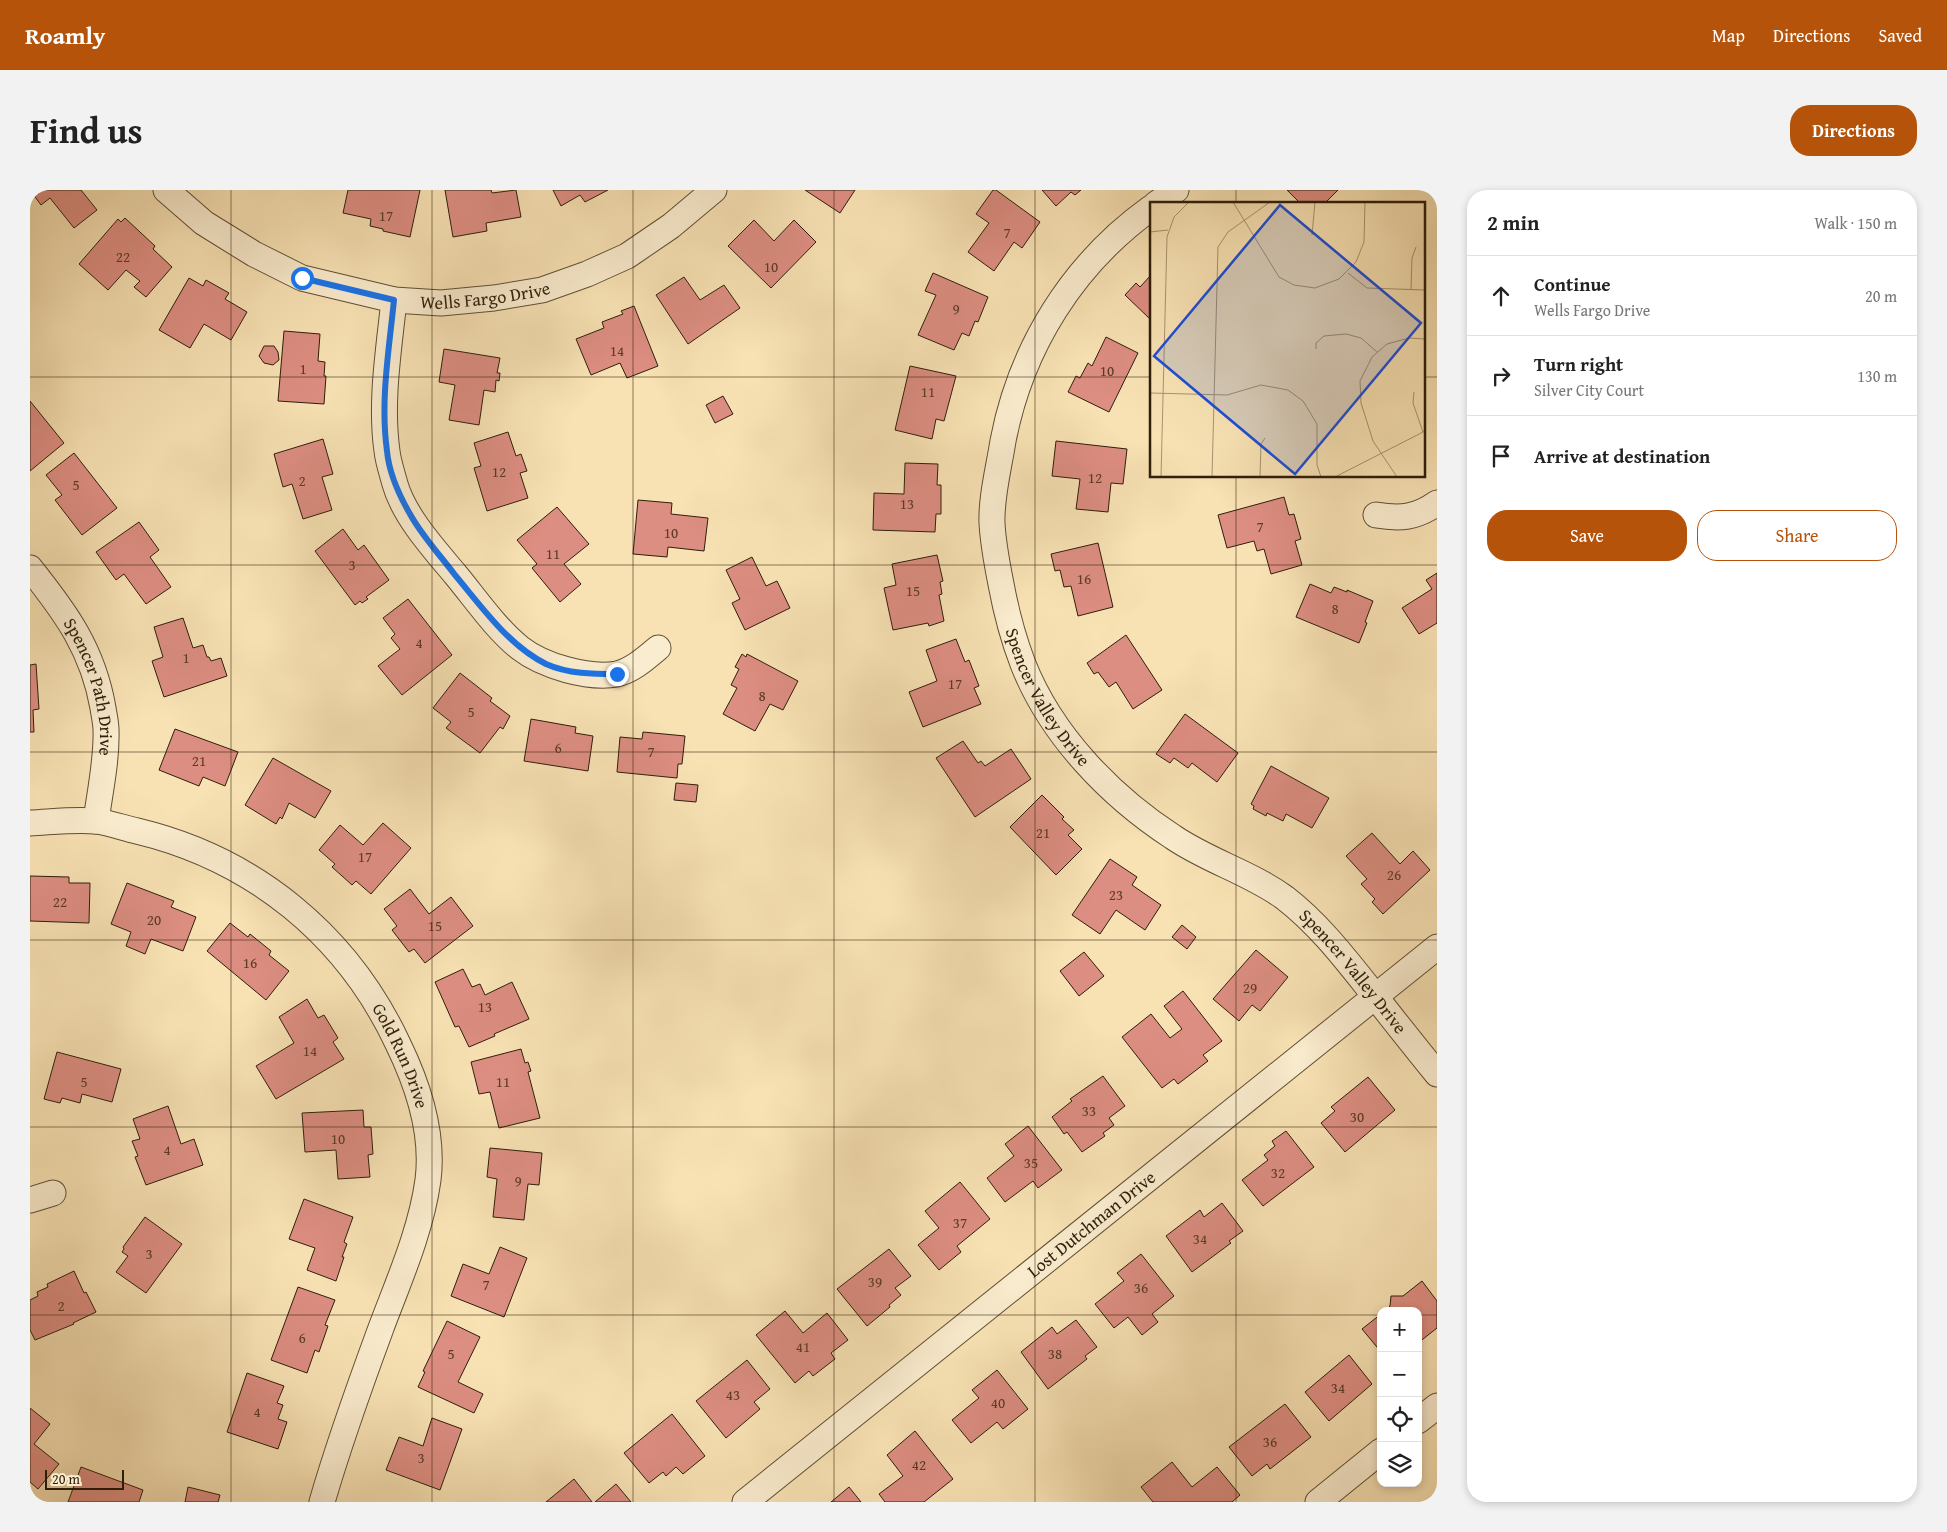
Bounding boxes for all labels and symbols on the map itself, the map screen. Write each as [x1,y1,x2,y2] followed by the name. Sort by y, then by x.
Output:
[1150,202,1424,478] inset map
[379,205,393,226] house number: 17
[1003,222,1011,243] house number: 7
[116,246,130,267] house number: 22
[764,256,778,277] house number: 10
[291,267,314,290] route start
[419,274,554,316] street label: Wells Fargo Drive
[952,298,960,319] house number: 9
[610,340,624,361] house number: 14
[299,358,307,379] house number: 1
[1100,360,1114,381] house number: 10
[921,381,935,402] house number: 11
[492,461,506,482] house number: 12
[1088,467,1102,488] house number: 12
[298,470,306,491] house number: 2
[72,474,80,495] house number: 5
[900,493,914,514] house number: 13
[1256,516,1264,537] house number: 7
[664,522,678,543] house number: 10
[546,543,560,564] house number: 11
[348,554,356,575] house number: 3
[1077,568,1091,589] house number: 16
[906,580,920,601] house number: 15
[1331,598,1339,619] house number: 8
[57,612,120,757] street label: Spencer Path Drive
[999,625,1097,772] street label: Spencer Valley Drive
[415,632,423,653] house number: 4
[182,647,190,668] house number: 1
[606,663,629,686] route end
[948,673,962,694] house number: 17
[758,685,766,706] house number: 8
[467,701,475,722] house number: 5
[554,737,562,758] house number: 6
[647,741,655,762] house number: 7
[192,750,206,771] house number: 21
[1036,822,1050,843] house number: 21
[358,846,372,867] house number: 17
[1387,864,1401,885] house number: 26
[1109,884,1123,905] house number: 23
[53,891,67,912] house number: 22
[1293,902,1414,1040] street label: Spencer Valley Drive
[147,909,161,930] house number: 20
[428,915,442,936] house number: 15
[243,952,257,973] house number: 16
[1243,977,1257,998] house number: 29
[478,996,492,1017] house number: 13
[366,998,436,1111] street label: Gold Run Drive
[303,1040,317,1061] house number: 14
[80,1071,88,1092] house number: 5
[496,1071,510,1092] house number: 11
[1082,1100,1096,1121] house number: 33
[1350,1106,1364,1127] house number: 30
[331,1128,345,1149] house number: 10
[163,1139,171,1160] house number: 4
[1024,1152,1038,1173] house number: 35
[1271,1162,1285,1183] house number: 32
[1021,1164,1161,1284] street label: Lost Dutchman Drive
[514,1170,522,1191] house number: 9
[953,1212,967,1233] house number: 37
[1193,1228,1207,1249] house number: 34
[145,1243,153,1264] house number: 3
[868,1271,882,1292] house number: 39
[482,1274,490,1295] house number: 7
[1134,1277,1148,1298] house number: 36
[57,1295,65,1316] house number: 2
[298,1327,306,1348] house number: 6
[796,1336,810,1357] house number: 41
[447,1343,455,1364] house number: 5
[1048,1343,1062,1364] house number: 38
[1331,1377,1345,1398] house number: 34
[726,1384,740,1405] house number: 43
[991,1392,1005,1413] house number: 40
[253,1401,261,1422] house number: 4
[1263,1431,1277,1452] house number: 36
[417,1447,425,1468] house number: 3
[912,1454,926,1475] house number: 42
[45,1467,124,1490] scale bar

